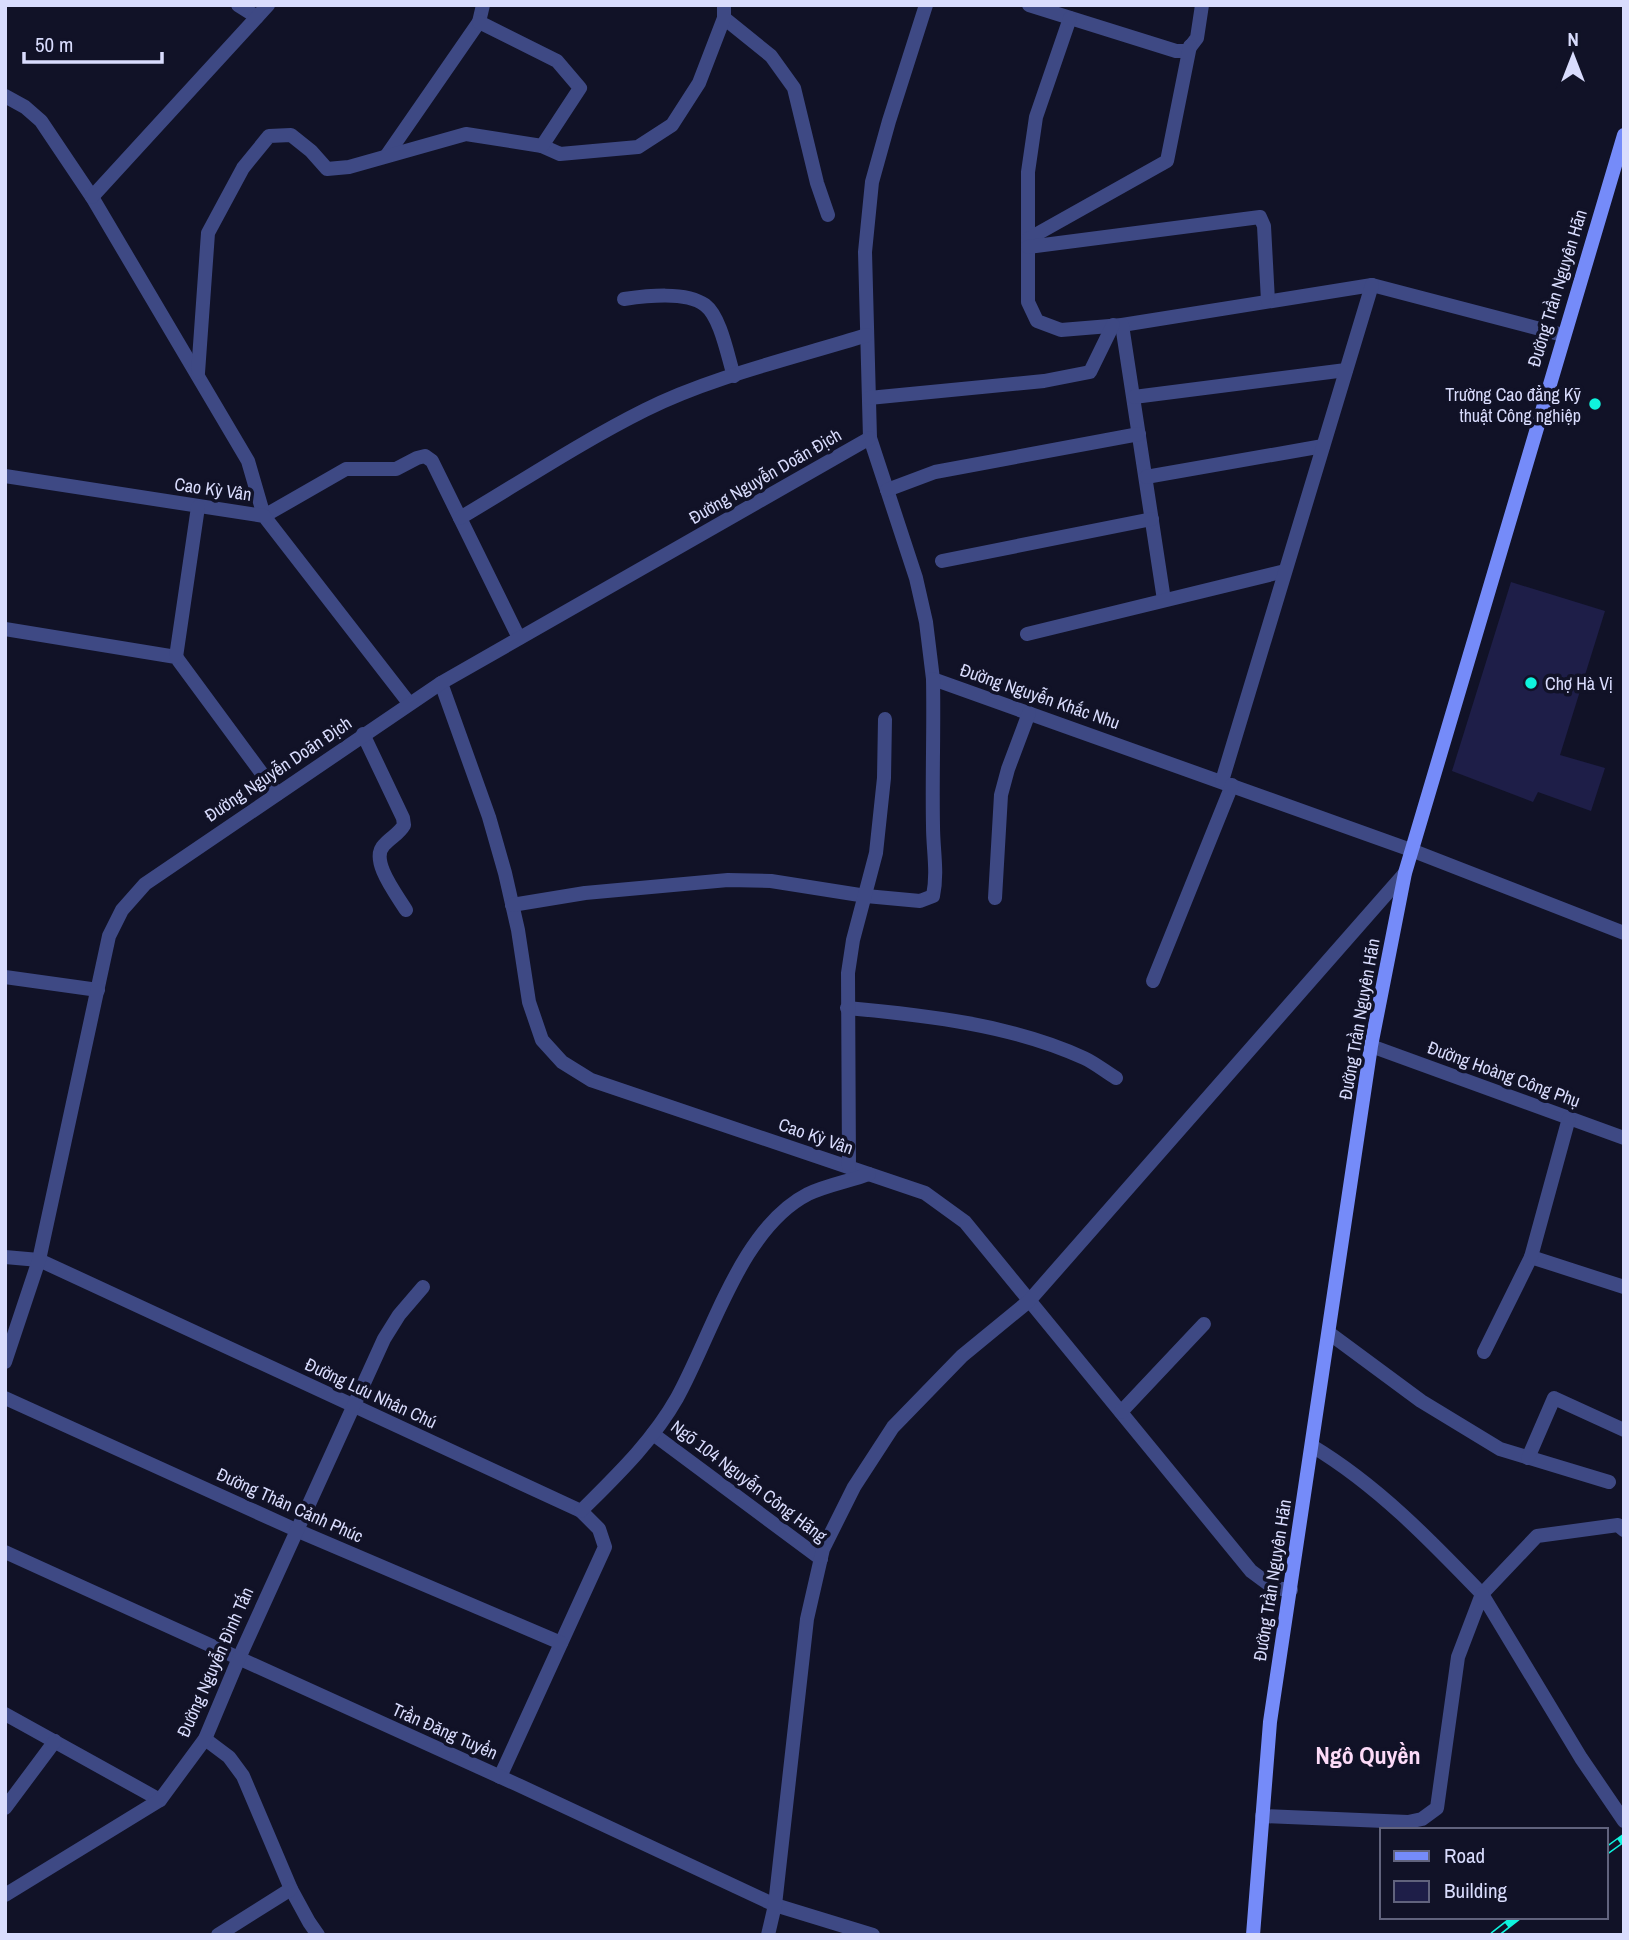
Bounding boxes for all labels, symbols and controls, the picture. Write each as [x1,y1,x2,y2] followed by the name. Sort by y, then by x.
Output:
[24,21,163,65] scale bar
[1538,21,1608,91] north arrow
[1567,26,1579,52] text: N
[35,30,73,59] text: 50 m
[1521,206,1593,370] street label: Đường Trần Nguyên Hãn
[1445,382,1582,428] place label: Trường Cao đẳng Kỹ thuật Công nghiệp
[1587,396,1603,412] marker: Trường Cao đẳng Kỹ thuật Công nghiệp
[684,422,846,530] street label: Đường Nguyễn Doãn Địch
[173,471,253,507] street label: Cao Kỳ Vân
[957,657,1123,735] street label: Đường Nguyễn Khắc Nhu
[1545,671,1613,696] place label: Chợ Hà Vị
[1523,675,1539,691] marker: Chợ Hà Vị
[200,710,356,828] street label: Đường Nguyễn Doãn Địch
[1333,936,1385,1102] street label: Đường Trần Nguyên Hãn
[1424,1035,1584,1113] street label: Đường Hoàng Công Phụ
[775,1112,857,1160] street label: Cao Kỳ Vân
[301,1352,441,1434] street label: Đường Lưu Nhân Chú
[666,1414,833,1548] street label: Ngõ 104 Nguyễn Công Hãng
[213,1461,367,1549] street label: Đường Thân Cảnh Phúc
[1247,1497,1297,1663] street label: Đường Trần Nguyên Hãn
[171,1583,259,1741] street label: Đường Nguyễn Đình Tấn
[388,1697,502,1765] street label: Trần Đăng Tuyển
[1316,1739,1420,1771] district label: Ngô Quyền
[1380,1828,1608,1919] legend
[1444,1841,1485,1870] text: Road
[1444,1876,1508,1905] text: Building

